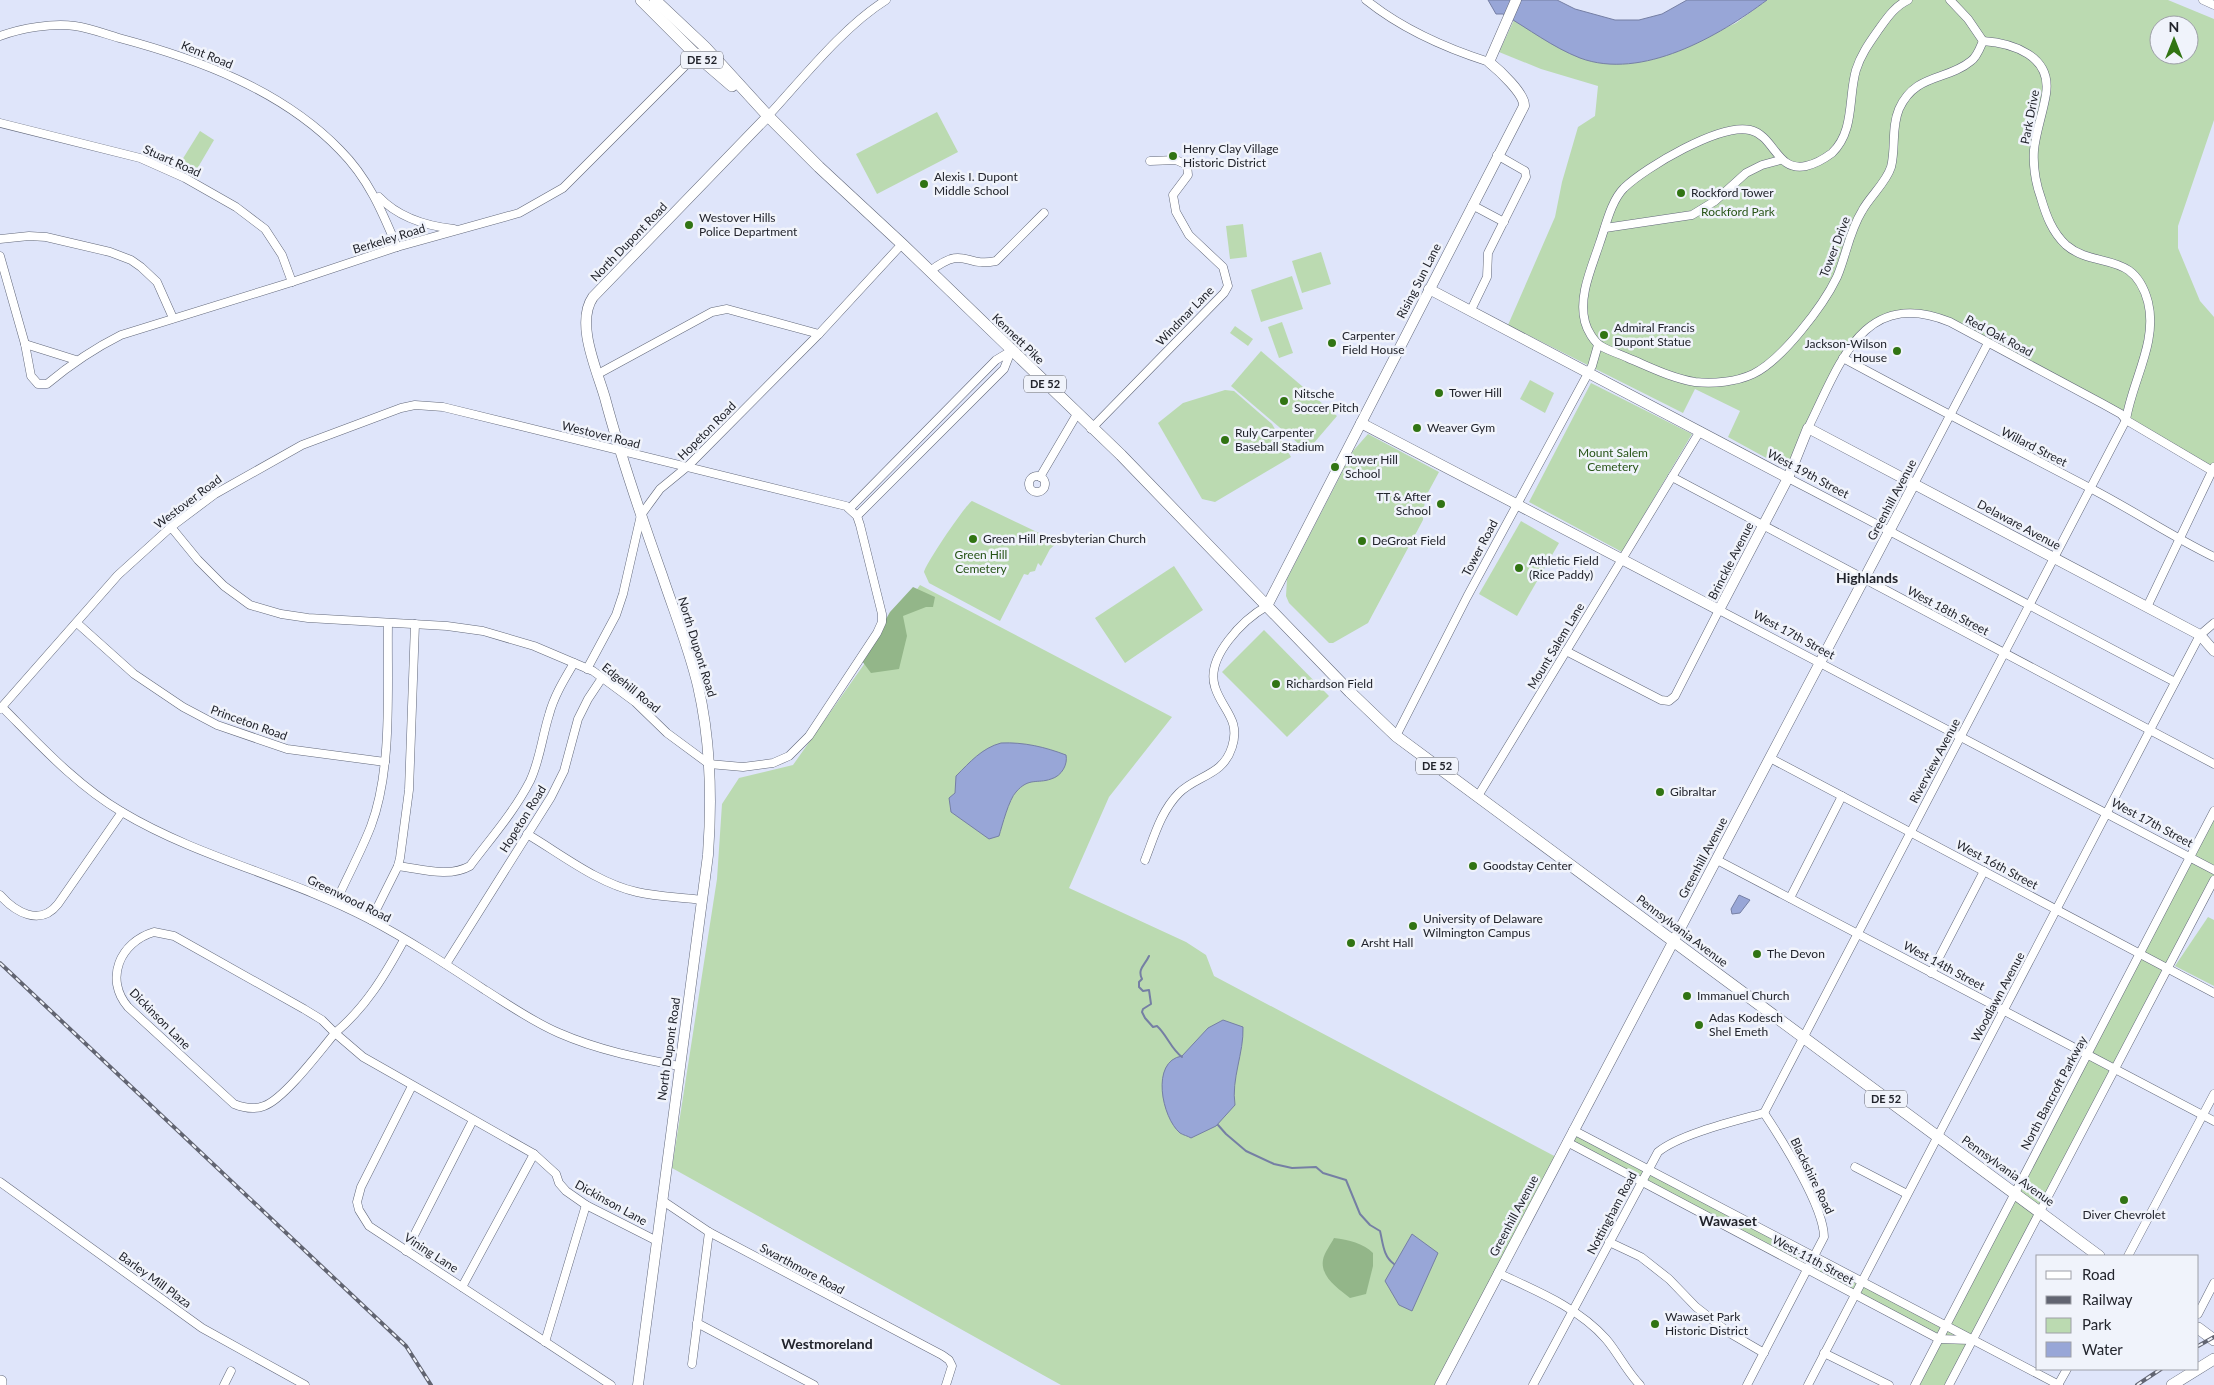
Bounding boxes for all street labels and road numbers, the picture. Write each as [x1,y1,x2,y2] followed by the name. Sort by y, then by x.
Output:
[179,37,235,72] street label: Kent Road
[681,52,723,68] road number: DE 52
[2017,88,2042,145] street label: Park Drive
[141,141,203,180] street label: Stuart Road
[587,199,670,284] street label: North Dupont Road
[1816,214,1853,279] street label: Tower Drive
[351,220,427,257] street label: Berkeley Road
[1393,241,1444,321] street label: Rising Sun Lane
[1153,283,1217,349] street label: Windmar Lane
[989,310,1048,367] street label: Kennett Pike
[1963,311,2036,360] street label: Red Oak Road
[1024,376,1066,392] road number: DE 52
[674,398,739,463] street label: Hopeton Road
[560,418,642,452] street label: Westover Road
[1999,423,2071,470] street label: Willard Street
[1765,446,1852,502] street label: West 19th Street
[1864,457,1919,543] street label: Greenhill Avenue
[151,471,224,532] street label: Westover Road
[1975,496,2064,553] street label: Delaware Avenue
[1458,517,1501,579] street label: Tower Road
[1705,520,1757,602] street label: Brinckle Avenue
[1905,583,1992,639] street label: West 18th Street
[675,595,720,699] street label: North Dupont Road
[1524,600,1587,692] street label: Mount Salem Lane
[1751,607,1838,663] street label: West 17th Street
[599,660,664,716] street label: Edgehill Road
[209,702,290,743] street label: Princeton Road
[1906,716,1963,806] street label: Riverview Avenue
[1416,758,1458,774] road number: DE 52
[496,782,549,855] street label: Hopeton Road
[2109,795,2196,851] street label: West 17th Street
[1675,815,1730,901] street label: Greenhill Avenue
[1954,837,2041,893] street label: West 16th Street
[305,872,394,925] street label: Greenwood Road
[1634,891,1731,970] street label: Pennsylvania Avenue
[1901,938,1988,994] street label: West 14th Street
[1968,949,2028,1044] street label: Woodlawn Avenue
[127,985,194,1052] street label: Dickinson Lane
[654,996,683,1102] street label: North Dupont Road
[2017,1032,2090,1152] street label: North Bancroft Parkway
[1865,1090,1907,1108] road number: DE 52
[1959,1132,2057,1209] street label: Pennsylvania Avenue
[1787,1135,1837,1216] street label: Blackshire Road
[1583,1169,1640,1257] street label: Nottingham Road
[1486,1173,1541,1259] street label: Greenhill Avenue
[573,1177,650,1229] street label: Dickinson Lane
[401,1229,461,1276] street label: Vining Lane
[1770,1232,1857,1288] street label: West 11th Street
[757,1240,847,1297] street label: Swarthmore Road
[116,1248,195,1311] street label: Barley Mill Plaza

